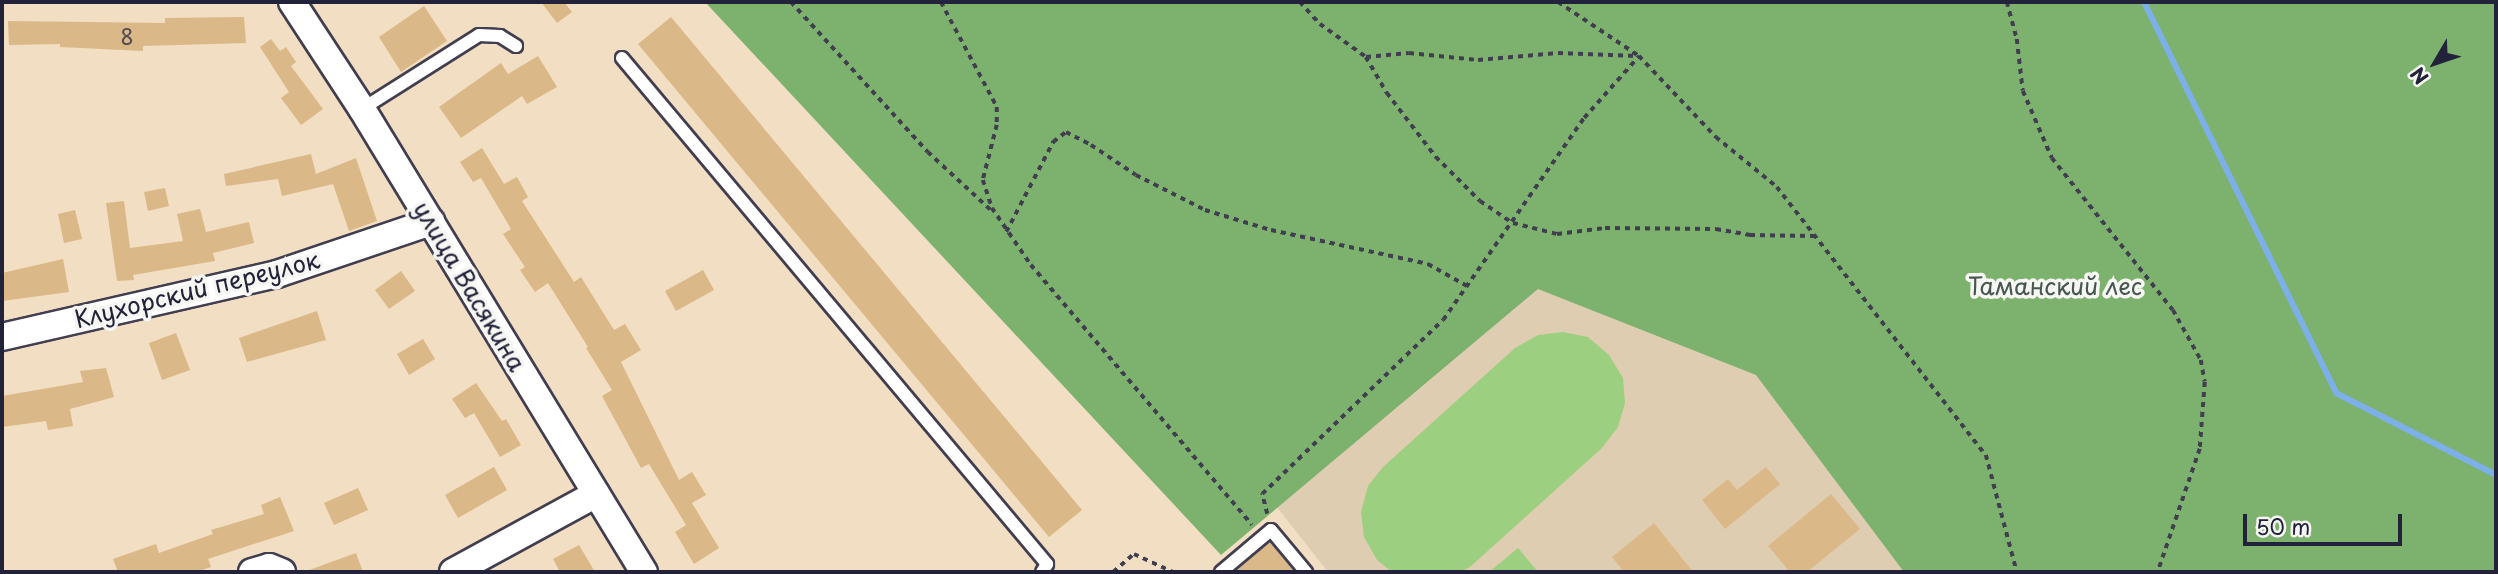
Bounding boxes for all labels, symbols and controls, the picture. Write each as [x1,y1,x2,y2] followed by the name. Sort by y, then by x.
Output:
[120,23,134,49] house number: 8
[2400,28,2470,98] north arrow
[2403,62,2434,91] text: N
[408,196,532,376] street label: улица Васякина
[72,245,322,333] street label: Клухорский переулок
[1967,272,2143,300] park label: Таманский лес
[2246,500,2405,544] scale bar
[2256,510,2310,542] text: 50 m

